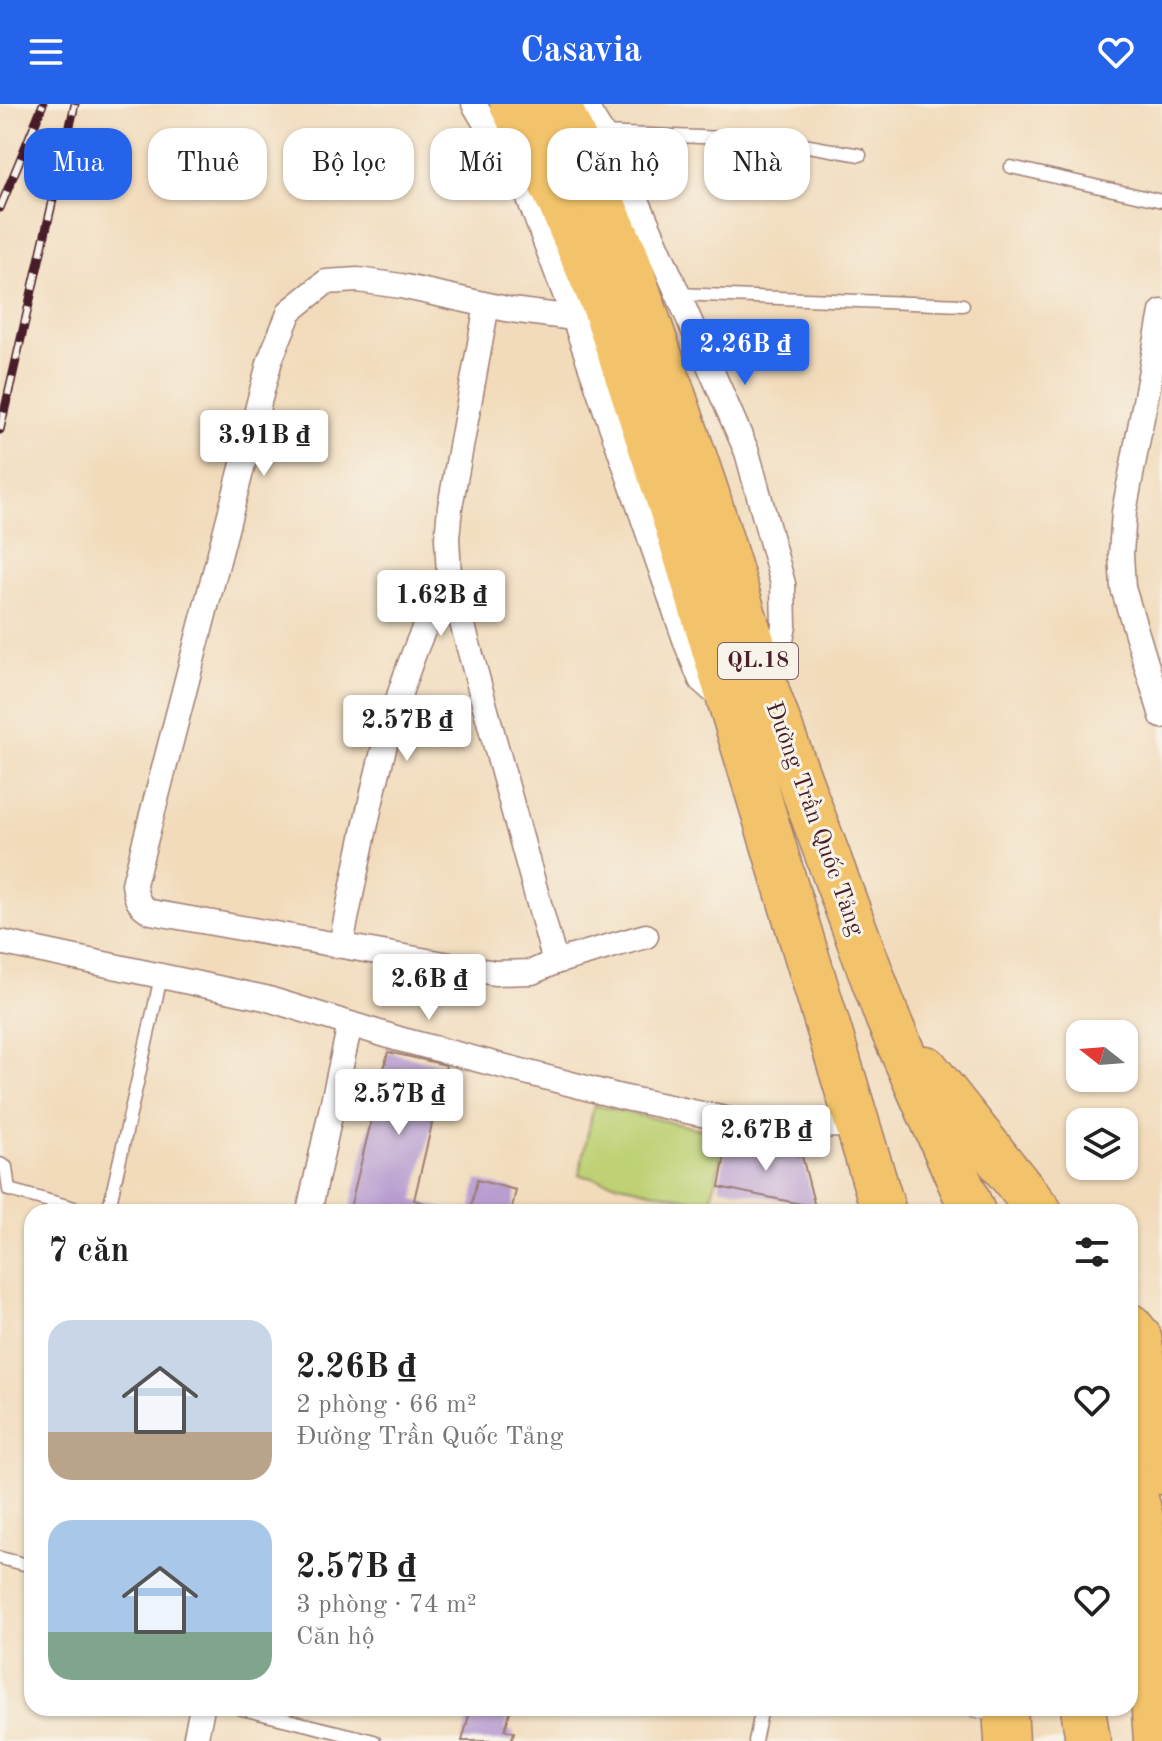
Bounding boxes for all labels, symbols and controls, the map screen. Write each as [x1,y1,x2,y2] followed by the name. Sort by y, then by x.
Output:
[24,30,68,74] icon: menu
[1094,30,1138,74] icon: heart
[520,34,642,70] text: Casavia
[24,128,132,200] chip: Mua
[148,128,267,200] chip: Thuê
[283,128,414,200] chip: Bộ lọc
[430,128,531,200] chip: Mới
[547,128,688,200] chip: Căn hộ
[704,128,810,200] chip: Nhà
[671,319,819,387] pin: 2.26B ₫
[699,332,791,358] text: 2.26B ₫
[190,410,338,478] pin: 3.91B ₫
[218,423,310,449] text: 3.91B ₫
[367,570,515,638] pin: 1.62B ₫
[395,583,487,609] text: 1.62B ₫
[718,643,798,679] road number: QL.18
[333,695,481,763] pin: 2.57B ₫
[760,698,869,939] street label: Đường Trần Quốc Tảng
[361,708,453,734] text: 2.57B ₫
[364,954,494,1022] pin: 2.6B ₫
[391,967,467,993] text: 2.6B ₫
[1066,1020,1138,1092] north arrow
[1066,1020,1138,1180] map controls
[325,1069,473,1137] pin: 2.57B ₫
[353,1082,445,1108] text: 2.57B ₫
[692,1105,840,1173] pin: 2.67B ₫
[1066,1108,1138,1180] button: layers
[720,1118,812,1144] text: 2.67B ₫
[1070,1230,1114,1274] icon: filters
[48,1235,129,1269] text: 7 căn
[296,1351,416,1385] text: 2.26B ₫
[112,1352,208,1448] icon: home
[1070,1378,1114,1422] icon: heart
[296,1392,477,1418] text: 2 phòng · 66 m²
[296,1424,564,1450] text: Đường Trần Quốc Tảng
[296,1551,416,1585] text: 2.57B ₫
[112,1552,208,1648] icon: home
[1070,1578,1114,1622] icon: heart
[296,1592,477,1618] text: 3 phòng · 74 m²
[296,1624,375,1650] text: Căn hộ

